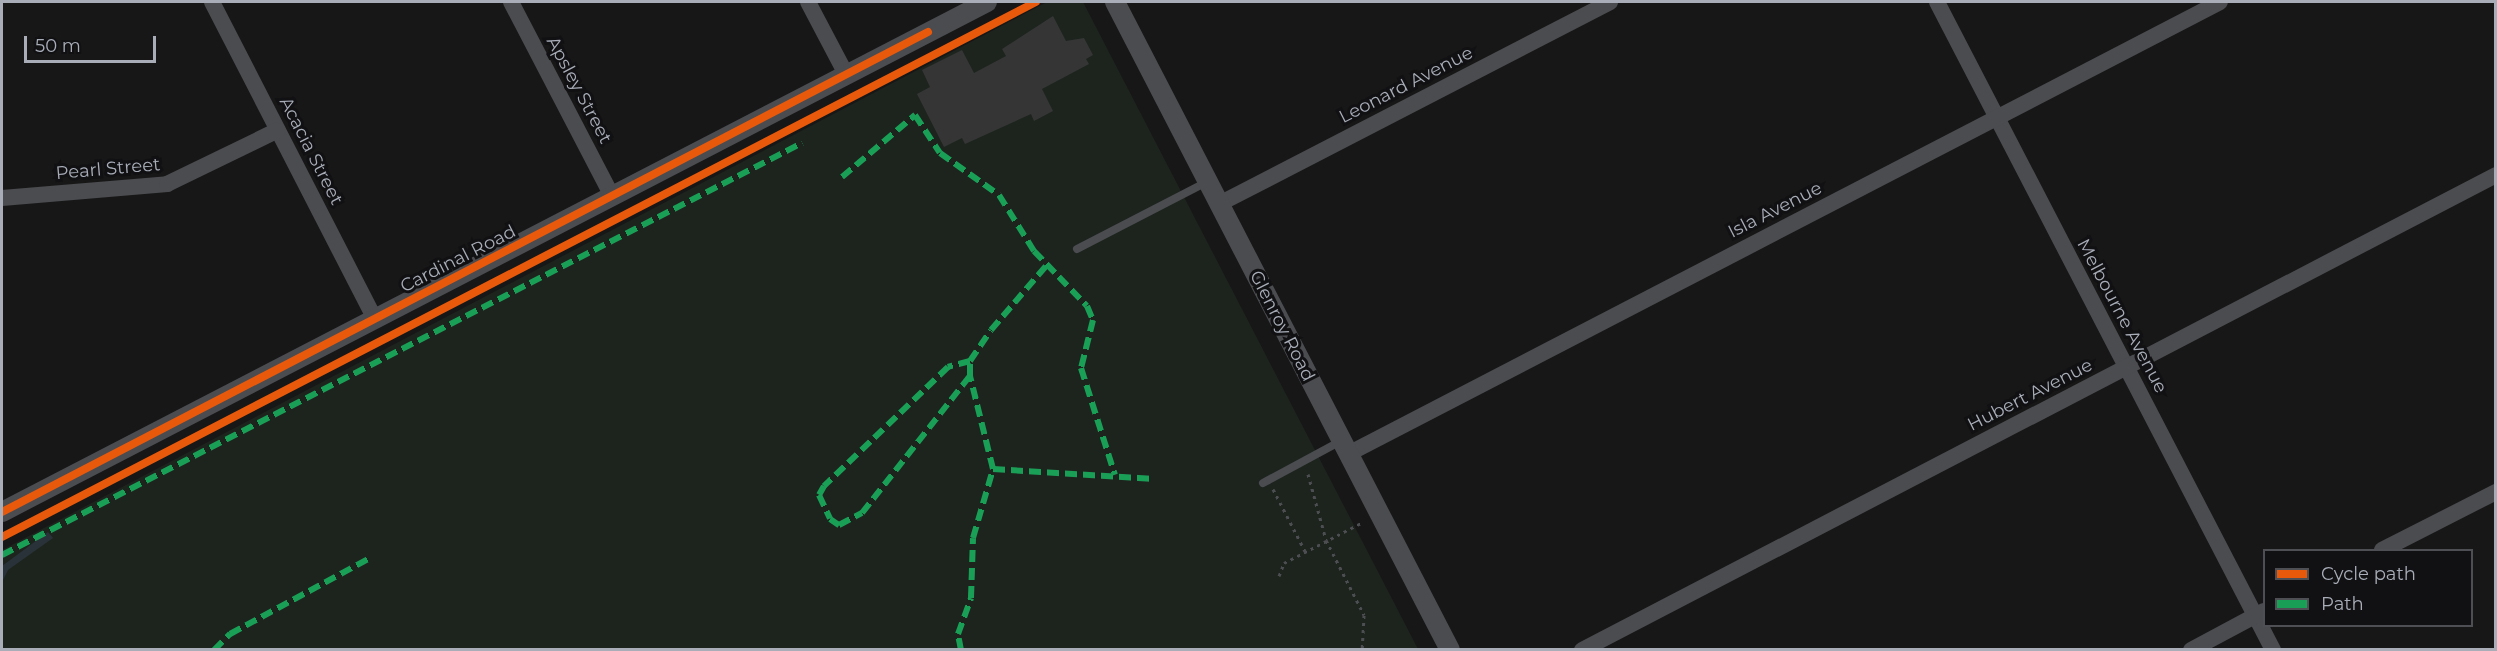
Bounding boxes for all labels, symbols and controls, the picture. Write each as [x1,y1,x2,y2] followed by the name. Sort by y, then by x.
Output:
[27,24,159,62] scale bar
[542,33,616,147] street label: Apsley Street
[35,35,81,57] text: 50 m
[1335,42,1477,128] street label: Leonard Avenue
[275,93,347,209] street label: Acacia Street
[55,154,161,184] street label: Pearl Street
[1725,177,1825,243] street label: Isla Avenue
[397,221,519,297] street label: Cardinal Road
[2072,235,2172,397] street label: Melbourne Avenue
[1245,267,1319,385] street label: Glenroy Road
[1964,354,2096,436] street label: Hubert Avenue
[2263,549,2473,627] legend
[2321,563,2416,585] text: Cycle path
[2321,593,2364,615] text: Path

